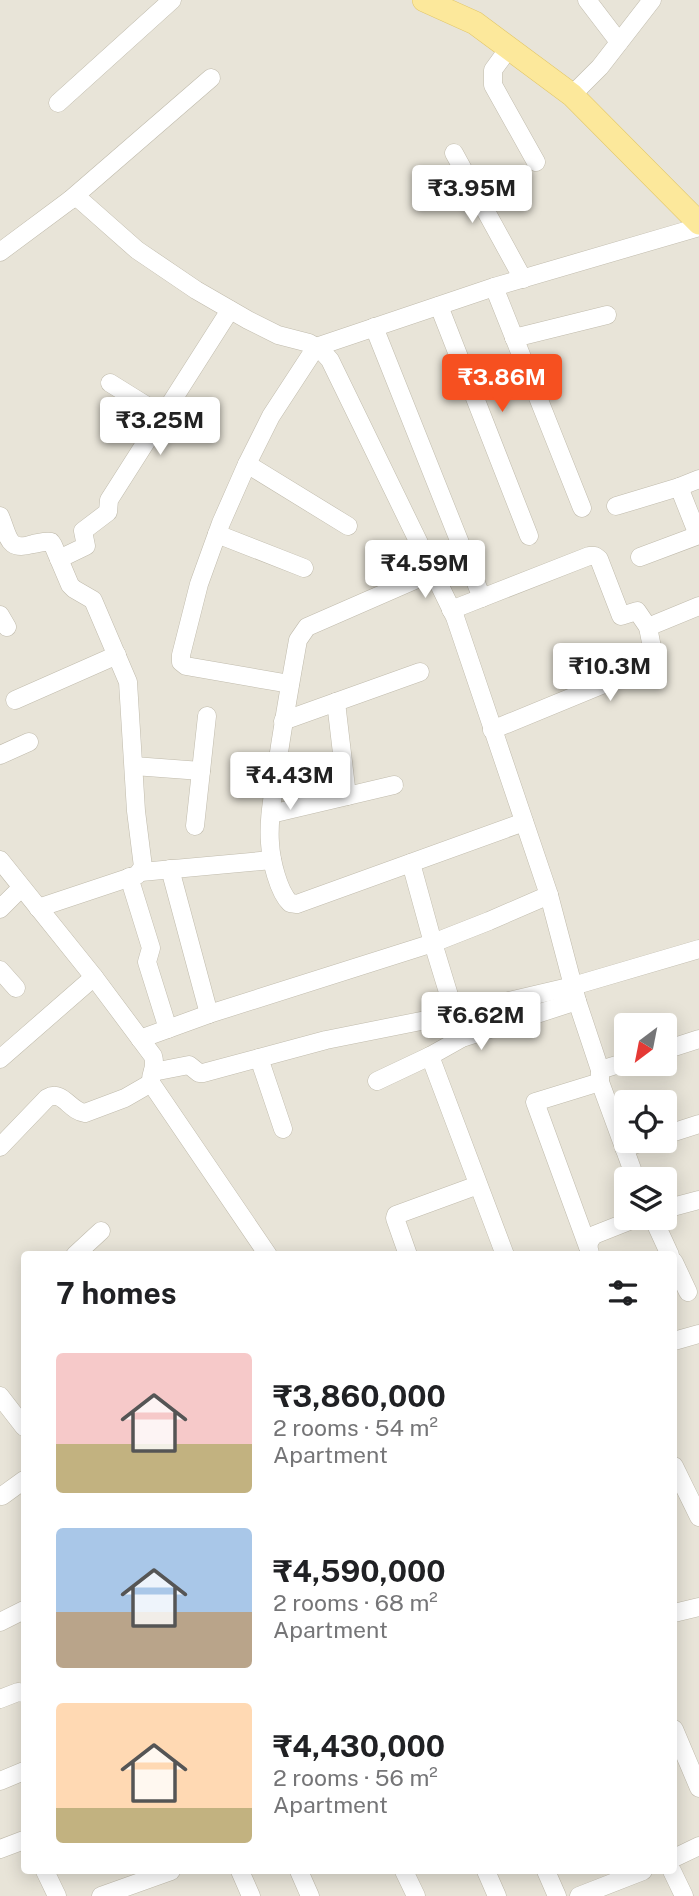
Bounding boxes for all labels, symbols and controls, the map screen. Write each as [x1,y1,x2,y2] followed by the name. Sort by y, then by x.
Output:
[415,166,529,225] pin: ₹3.95M
[428,174,516,201] text: ₹3.95M
[445,354,559,414] pin: ₹3.86M
[458,363,546,390] text: ₹3.86M
[103,398,217,457] pin: ₹3.25M
[116,406,204,433] text: ₹3.25M
[368,540,482,600] pin: ₹4.59M
[381,549,469,576] text: ₹4.59M
[553,644,667,703] pin: ₹10.3M
[569,652,651,679] text: ₹10.3M
[233,752,347,812] pin: ₹4.43M
[246,761,334,788] text: ₹4.43M
[424,992,538,1052] pin: ₹6.62M
[437,1001,525,1028] text: ₹6.62M
[614,1013,677,1076] north arrow
[614,1013,677,1230] map controls
[614,1090,677,1153] button: locate
[614,1167,677,1230] button: layers
[604,1274,642,1312] icon: filters
[56,1275,177,1311] text: 7 homes
[273,1378,446,1414] text: ₹3,860,000
[112,1381,196,1465] icon: home
[273,1414,438,1441] text: 2 rooms · 54 m²
[273,1441,388,1468] text: Apartment
[273,1553,446,1589] text: ₹4,590,000
[112,1556,196,1640] icon: home
[273,1589,438,1616] text: 2 rooms · 68 m²
[273,1616,388,1643] text: Apartment
[273,1728,445,1764] text: ₹4,430,000
[112,1731,196,1815] icon: home
[273,1764,438,1791] text: 2 rooms · 56 m²
[273,1791,388,1818] text: Apartment

